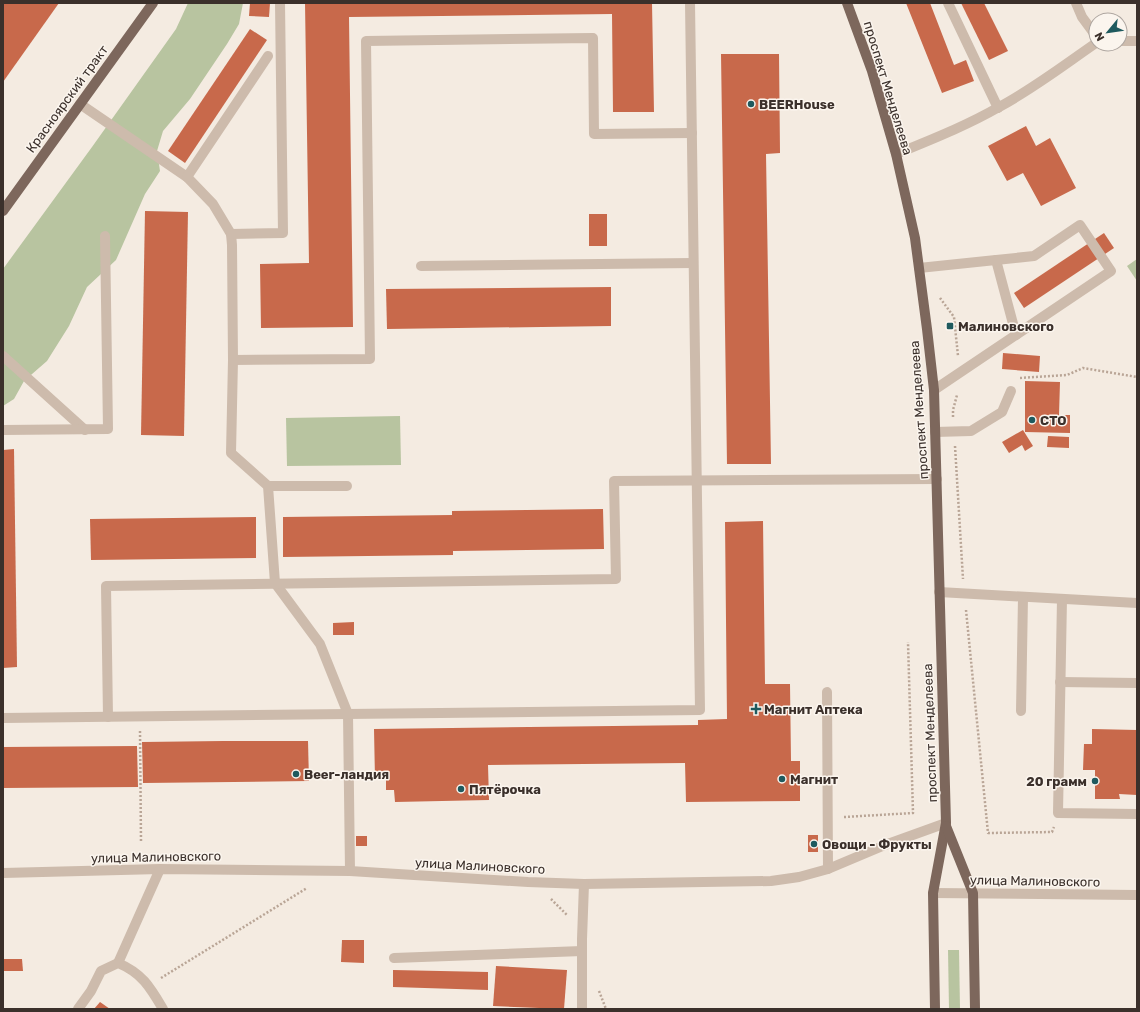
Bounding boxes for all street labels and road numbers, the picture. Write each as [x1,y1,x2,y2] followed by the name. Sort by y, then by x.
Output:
[861,19,915,157] street label: проспект Менделеева
[23,42,111,156] street label: Красноярский тракт
[907,340,931,480] street label: проспект Менделеева
[920,663,940,803] street label: проспект Менделеева
[91,848,221,866] street label: улица Малиновского
[414,855,546,877] street label: улица Малиновского
[970,872,1100,890] street label: улица Малиновского

